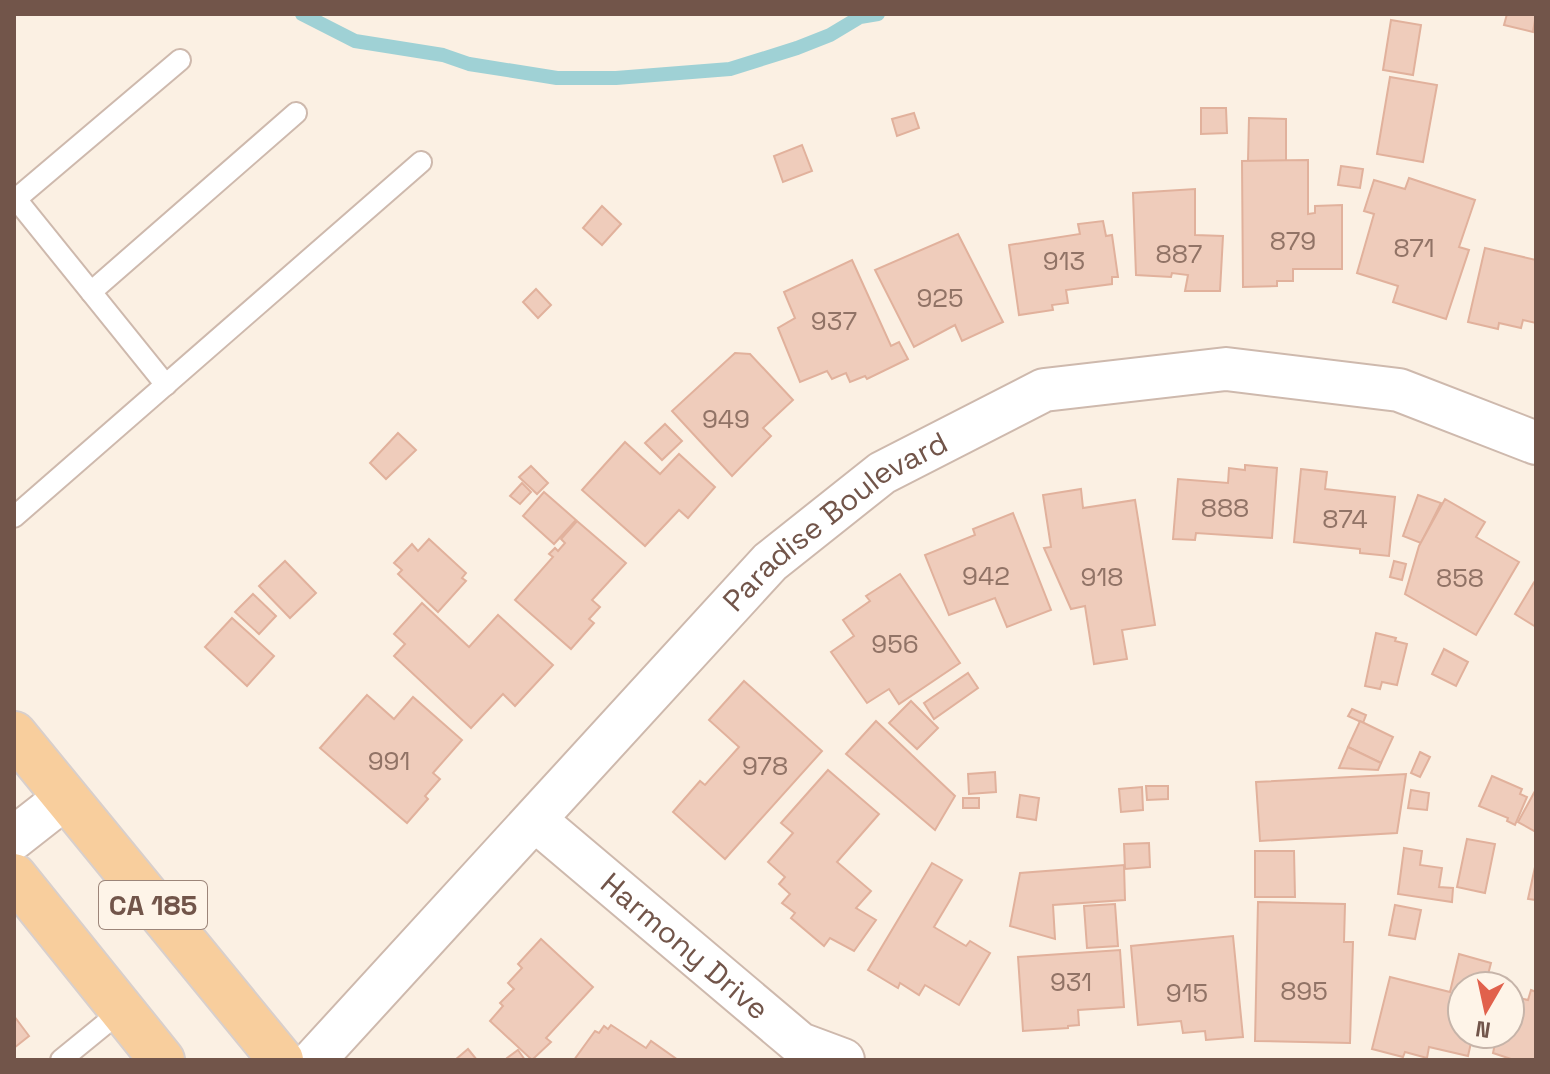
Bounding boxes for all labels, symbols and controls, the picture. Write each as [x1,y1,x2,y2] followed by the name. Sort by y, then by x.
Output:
[1270,224,1316,258] house number: 879
[1393,231,1435,265] house number: 871
[1156,237,1202,271] house number: 887
[1043,244,1085,278] house number: 913
[916,281,964,315] house number: 925
[811,304,857,338] house number: 937
[702,402,750,436] house number: 949
[714,423,954,620] street label: Paradise Boulevard
[1201,491,1249,525] house number: 888
[1322,502,1368,536] house number: 874
[962,559,1010,593] house number: 942
[1081,560,1123,594] house number: 918
[1436,561,1484,595] house number: 858
[871,627,919,661] house number: 956
[368,744,410,778] house number: 991
[742,749,788,783] house number: 978
[593,864,777,1028] street label: Harmony Drive
[99,881,207,929] road number: CA 185
[1050,965,1092,999] house number: 931
[1446,970,1526,1050] north arrow
[1280,974,1328,1008] house number: 895
[1166,976,1208,1010] house number: 915
[1473,1015,1492,1045] text: N

